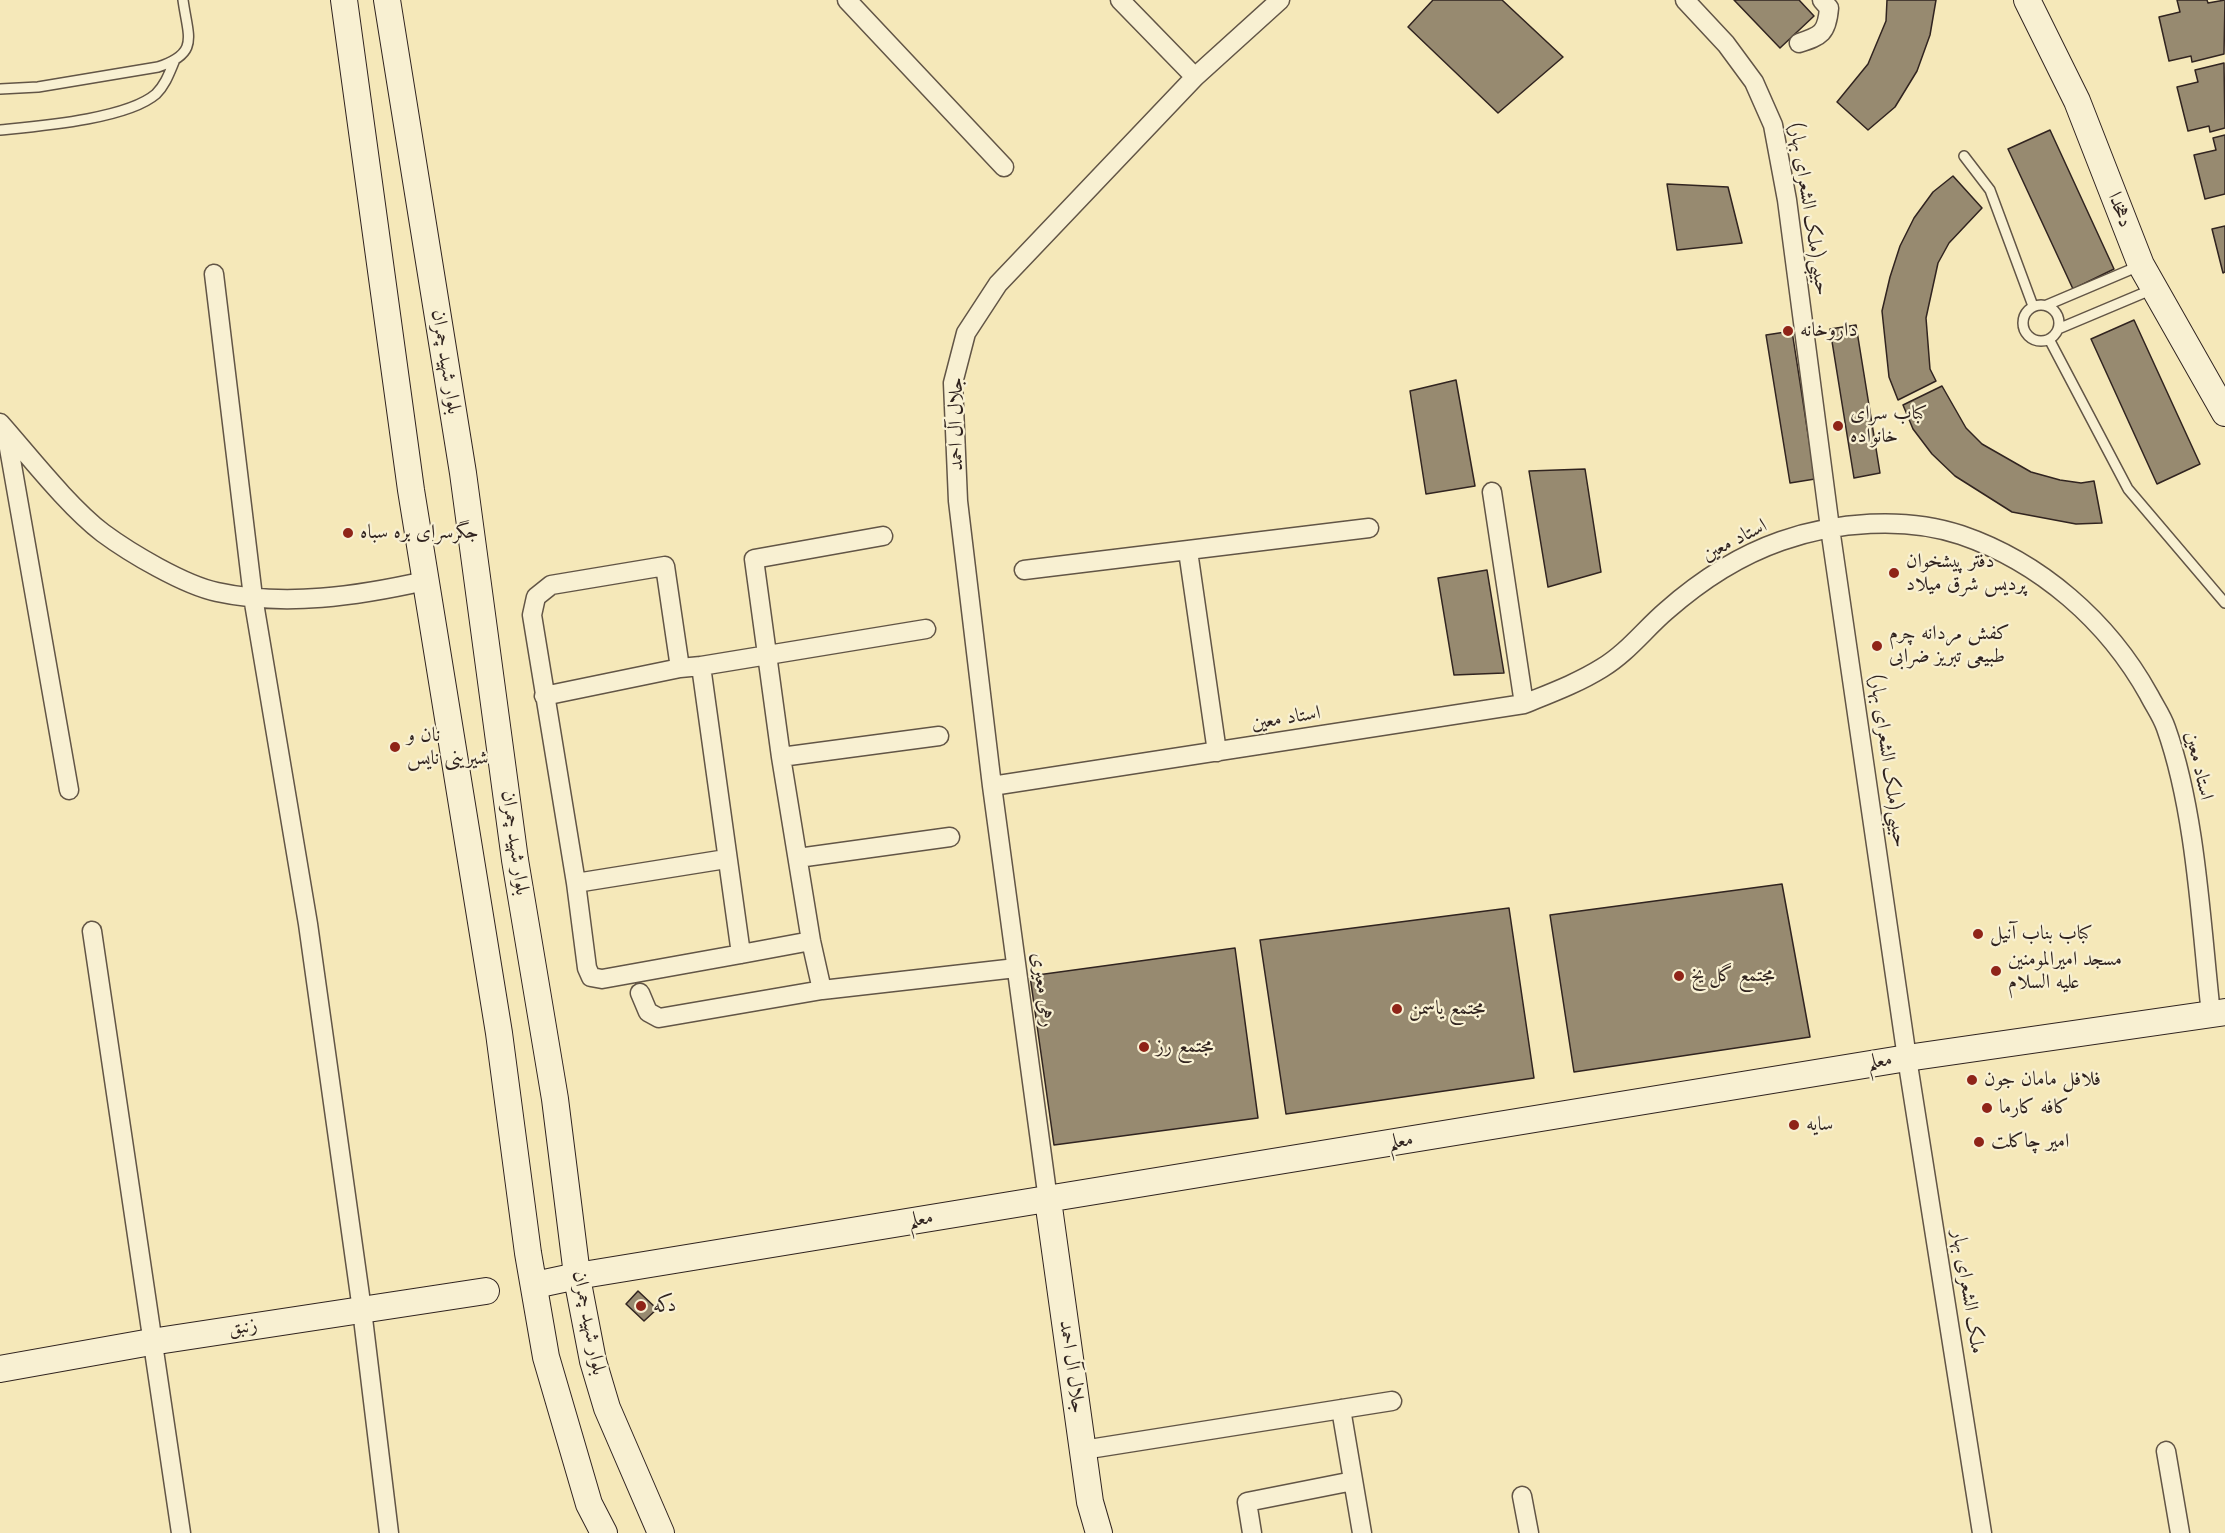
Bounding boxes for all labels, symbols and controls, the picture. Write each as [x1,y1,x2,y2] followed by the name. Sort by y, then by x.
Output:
[1782,121,1834,297] street label: حبیبی(ملک الشعرای بهار)
[2101,189,2137,231] street label: دهخدا
[425,308,465,416] street label: بلوار شهید چمران
[1800,319,1857,343] place label: داروخانه
[1781,324,1795,338] marker: داروخانه
[945,377,969,471] street label: جلال آل احمد
[1850,402,1927,449] place label: کباب سرای خانواده
[1831,419,1845,433] marker: کباب سرای خانواده
[1698,514,1772,568] street label: استاد معین
[360,521,479,545] place label: جگرسرای بره سباه
[341,526,355,540] marker: جگرسرای بره سباه
[1906,550,2026,597] place label: دفتر پیشخوان پردیس شرق میلاد
[1887,566,1901,580] marker: دفتر پیشخوان پردیس شرق میلاد
[1889,622,2010,669] place label: کفش مردانه چرم طبیعی تبریز ضرابی
[1870,639,1884,653] marker: کفش مردانه چرم طبیعی تبریز ضرابی
[1863,673,1911,849] street label: حبیبی(ملک الشعرای بهار)
[1250,702,1322,736] street label: استاد معین
[407,724,489,771] place label: نان و شیرینی نایس
[2178,729,2218,803] street label: استاد معین
[388,740,402,754] marker: نان و شیرینی نایس
[495,789,533,897] street label: بلوار شهید چمران
[1990,922,2093,946] place label: کباب بناب آنیل
[1971,927,1985,941] marker: کباب بناب آنیل
[2008,948,2122,995] place label: مسجد امیرالمومنین علیه السلام
[1025,951,1059,1029] street label: رهی معیری
[1691,964,1775,988] place label: مجتمع گل یخ
[1989,964,2003,978] marker: مسجد امیرالمومنین علیه السلام
[1672,969,1686,983] marker: مجتمع گل یخ
[1409,997,1485,1021] place label: مجتمع یاسمن
[1390,1002,1404,1016] marker: مجتمع یاسمن
[1156,1035,1213,1059] place label: مجتمع رز
[1137,1040,1151,1054] marker: مجتمع رز
[1866,1048,1894,1076] street label: معلم
[1984,1068,2101,1092] place label: فلافل مامان جون
[1965,1073,1979,1087] marker: فلافل مامان جون
[1999,1096,2069,1120] place label: کافه کارما
[1980,1101,1994,1115] marker: کافه کارما
[1806,1113,1833,1137] place label: سایه
[1787,1118,1801,1132] marker: سایه
[1387,1128,1415,1156] street label: معلم
[1991,1130,2069,1154] place label: امیر چاکلت
[1972,1135,1986,1149] marker: امیر چاکلت
[907,1206,935,1234] street label: معلم
[1945,1228,1989,1356] street label: ملک الشعرای بهار
[566,1269,610,1377] street label: بلوار شهید چمران
[653,1294,676,1318] place label: دکه
[634,1299,648,1313] marker: دکه
[227,1314,259,1342] street label: زنبق
[1053,1319,1089,1415] street label: جلال آل احمد

